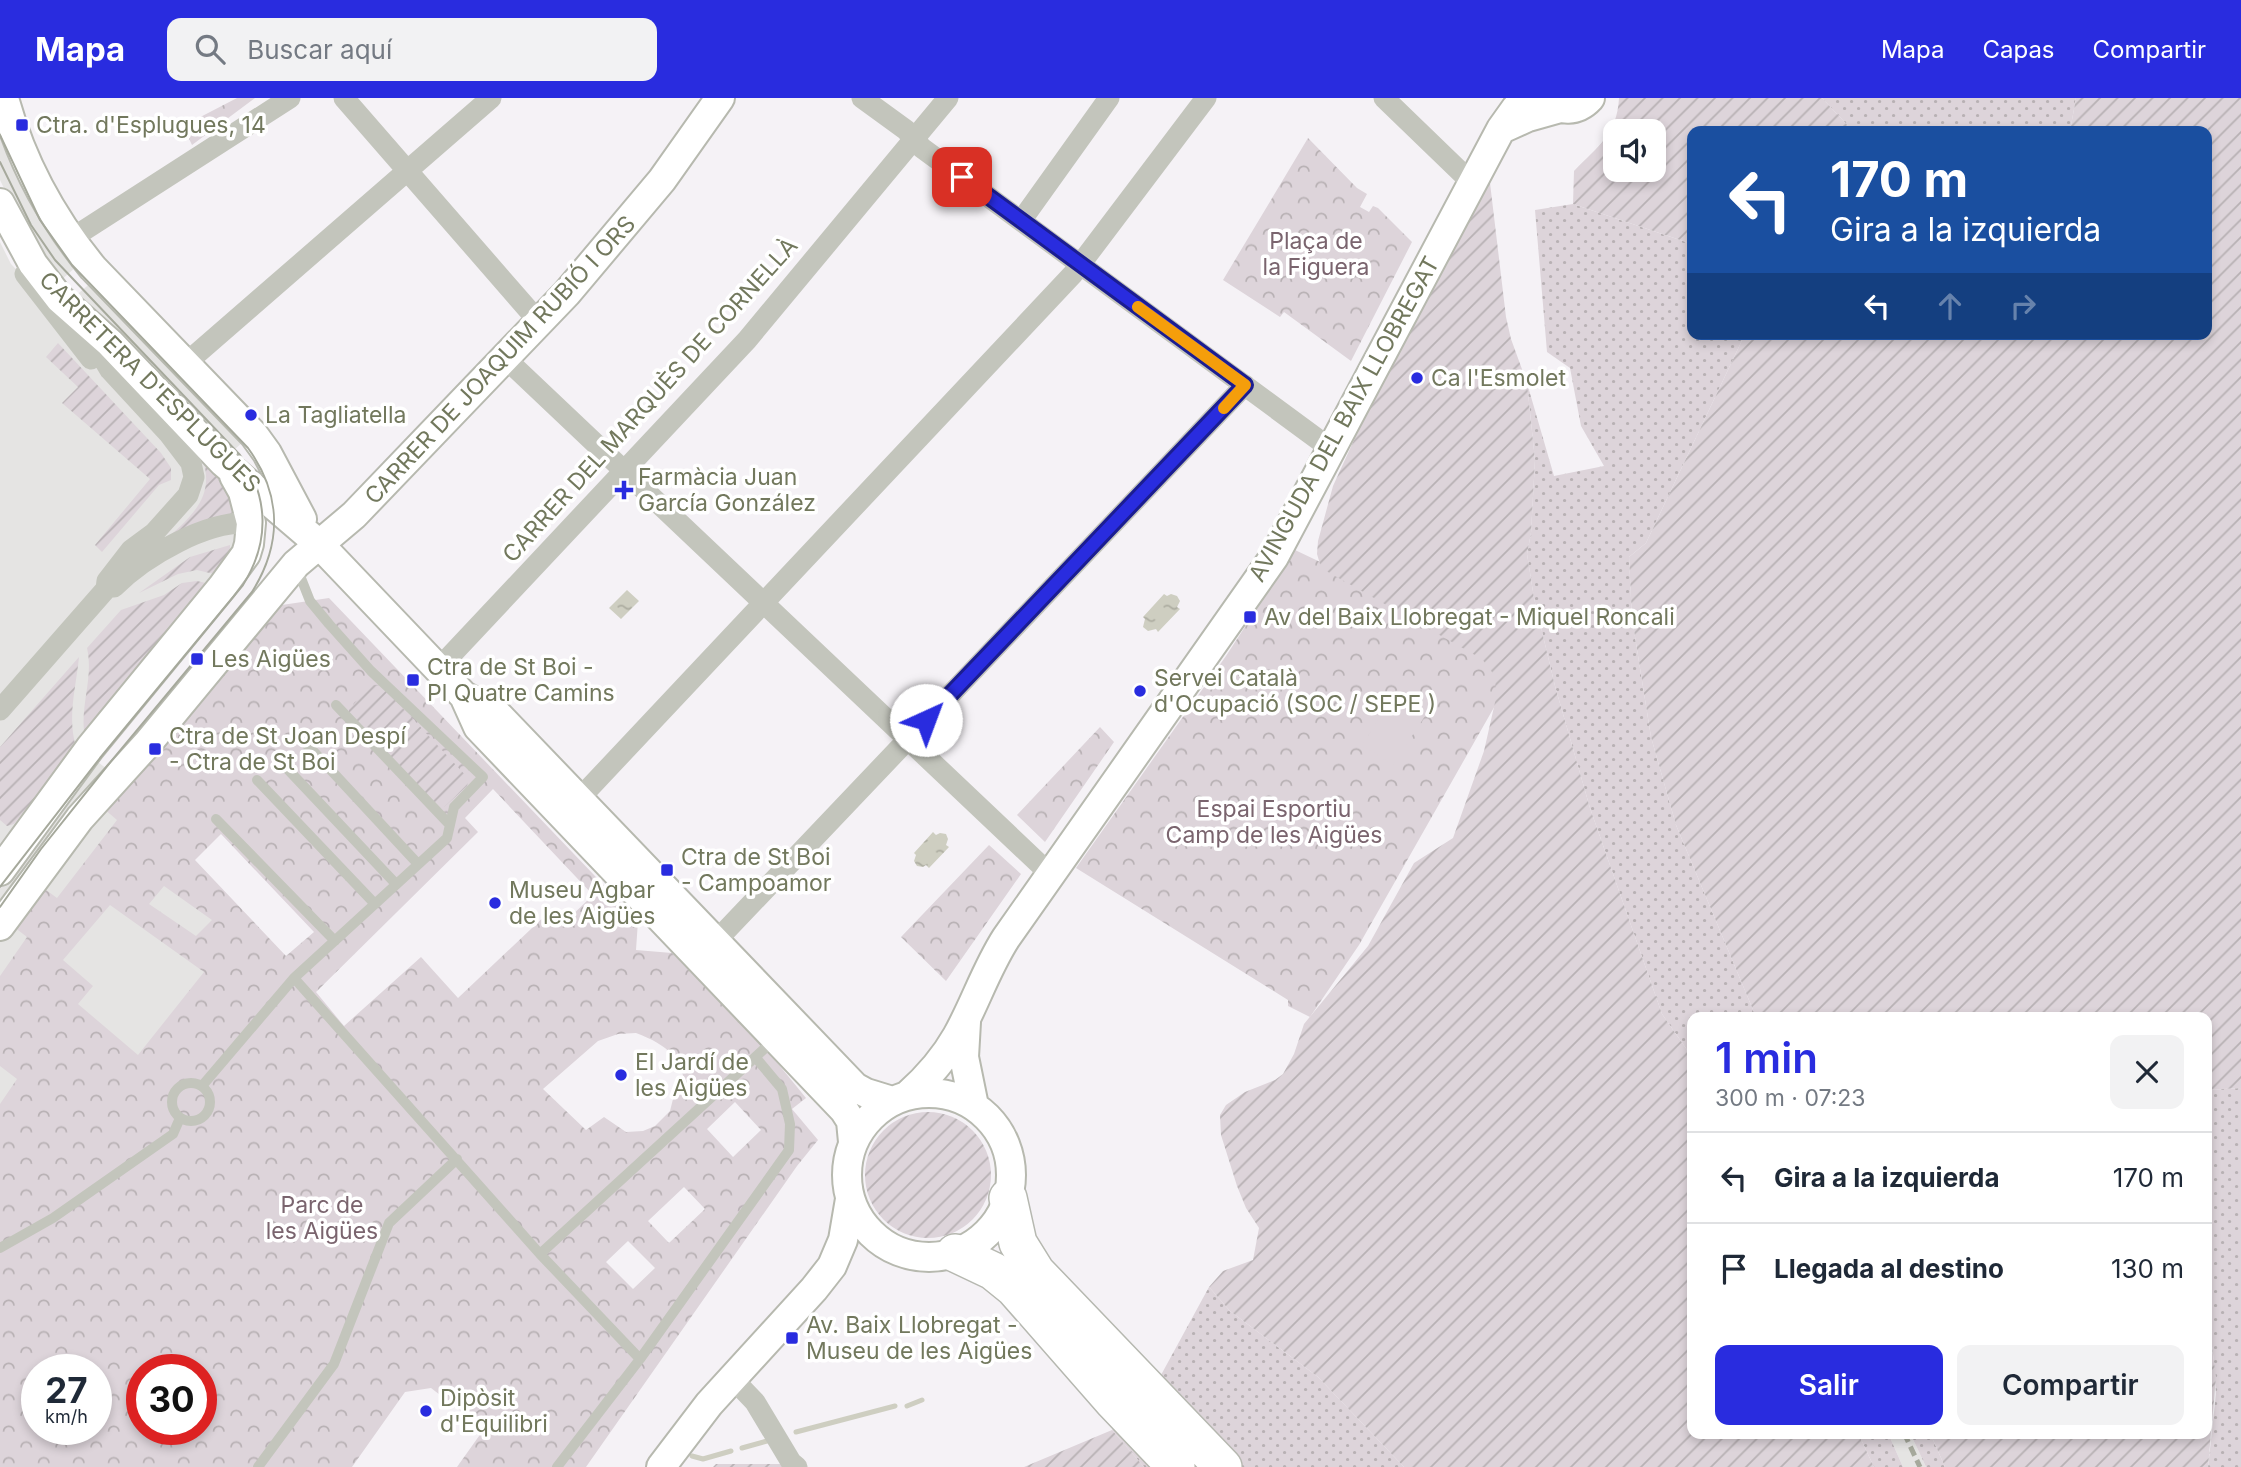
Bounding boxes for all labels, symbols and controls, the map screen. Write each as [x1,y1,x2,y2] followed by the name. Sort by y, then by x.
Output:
[167,18,657,81] search box
[35,29,125,69] text: Mapa
[191,30,229,68] icon: search
[247,34,392,65] text: Buscar aquí
[1881,35,1944,64] text: Mapa
[1982,35,2055,64] text: Capas
[2093,35,2206,64] text: Compartir
[36,111,266,139] place label: Ctra. d'Esplugues, 14
[14,117,30,133] marker: Ctra. d'Esplugues, 14
[1603,119,1666,182] map controls
[1603,119,1666,182] button: sound
[932,147,992,207] pin
[1830,150,1968,209] text: 170 m
[1715,154,1806,245] icon: left
[943,158,981,196] icon: arrive
[359,210,641,510] street label: CARRER DE JOAQUIM RUBIÓ I ORS
[1830,210,2101,249] text: Gira a la izquierda
[1263,227,1369,281] park label: Plaça de la Figuera
[497,232,803,568] street label: CARRER DEL MARQUÈS DE CORNELLÀ
[1243,252,1445,586] street label: AVINGUDA DEL BAIX LLOBREGAT
[34,266,266,498] street label: CARRETERA D'ESPLUGUES
[1858,287,1896,325] icon: left
[1931,287,1969,325] icon: ahead
[2004,287,2042,325] icon: right
[1431,364,1567,392] place label: Ca l'Esmolet
[1409,370,1425,386] marker: Ca l'Esmolet
[265,401,406,429] place label: La Tagliatella
[243,407,259,423] marker: La Tagliatella
[638,463,816,517] place label: Farmàcia Juan García González
[616,482,632,498] marker: Farmàcia Juan García González
[1264,603,1675,631] place label: Av del Baix Llobregat - Miquel Roncali
[1242,609,1258,625] marker: Av del Baix Llobregat - Miquel Roncali
[211,645,331,673] place label: Les Aigües
[189,651,205,667] marker: Les Aigües
[427,653,615,707] place label: Ctra de St Boi - Pl Quatre Camins
[1154,664,1436,718] place label: Servei Català d'Ocupació (SOC / SEPE )
[405,672,421,688] marker: Ctra de St Boi - Pl Quatre Camins
[889,683,963,757] position arrow
[1132,683,1148,699] marker: Servei Català d'Ocupació (SOC / SEPE )
[169,722,406,776] place label: Ctra de St Joan Despí - Ctra de St Boi
[147,741,163,757] marker: Ctra de St Joan Despí - Ctra de St Boi
[1166,795,1382,849] park label: Espai Esportiu Camp de les Aigües
[681,843,832,897] place label: Ctra de St Boi - Campoamor
[659,862,675,878] marker: Ctra de St Boi - Campoamor
[509,876,655,930] place label: Museu Agbar de les Aigües
[487,895,503,911] marker: Museu Agbar de les Aigües
[1715,1032,1818,1083] text: 1 min
[2110,1035,2184,1109] button: close
[635,1048,749,1102] place label: El Jardí de les Aigües
[613,1067,629,1083] marker: El Jardí de les Aigües
[1715,1084,1866,1112] text: 300 m · 07:23
[1715,1159,1753,1197] icon: left
[1774,1162,2000,1193] text: Gira a la izquierda
[2113,1162,2184,1193] text: 170 m
[266,1191,378,1245] park label: Parc de les Aigües
[1715,1250,1753,1288] icon: arrive
[1774,1253,2004,1284] text: Llegada al destino
[2111,1253,2184,1284] text: 130 m
[806,1311,1032,1365] place label: Av. Baix Llobregat - Museu de les Aigües
[784,1330,800,1346] marker: Av. Baix Llobregat - Museu de les Aigües
[1715,1345,1943,1425] button: Salir
[1957,1345,2184,1425] button: Compartir
[126,1354,217,1445] speed limit sign: 30
[45,1369,88,1411] text: 27
[440,1384,548,1438] place label: Dipòsit d'Equilibri
[418,1403,434,1419] marker: Dipòsit d'Equilibri
[45,1406,88,1427] text: km/h

